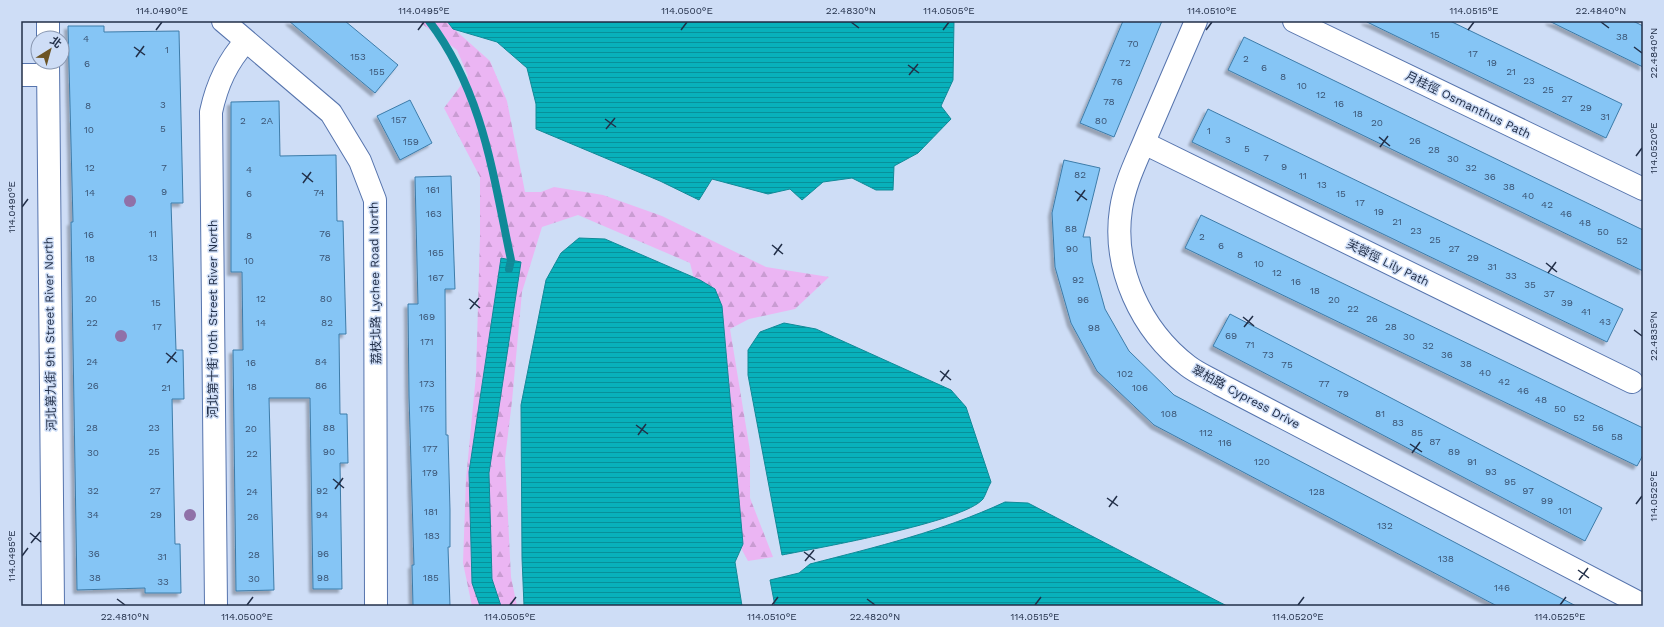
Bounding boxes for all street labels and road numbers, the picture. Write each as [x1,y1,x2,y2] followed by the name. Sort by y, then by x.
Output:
[1403,69,1533,141] street label: 月桂徑 Osmanthus Path
[367,202,383,364] street label: 荔枝北路 Lychee Road North
[206,220,220,418] street label: 河北第十街 10th Street River North
[41,237,59,431] street label: 河北第九街 9th Street River North
[1344,237,1432,289] street label: 芙蓉徑 Lily Path
[1190,363,1302,431] street label: 翠柏路 Cypress Drive

